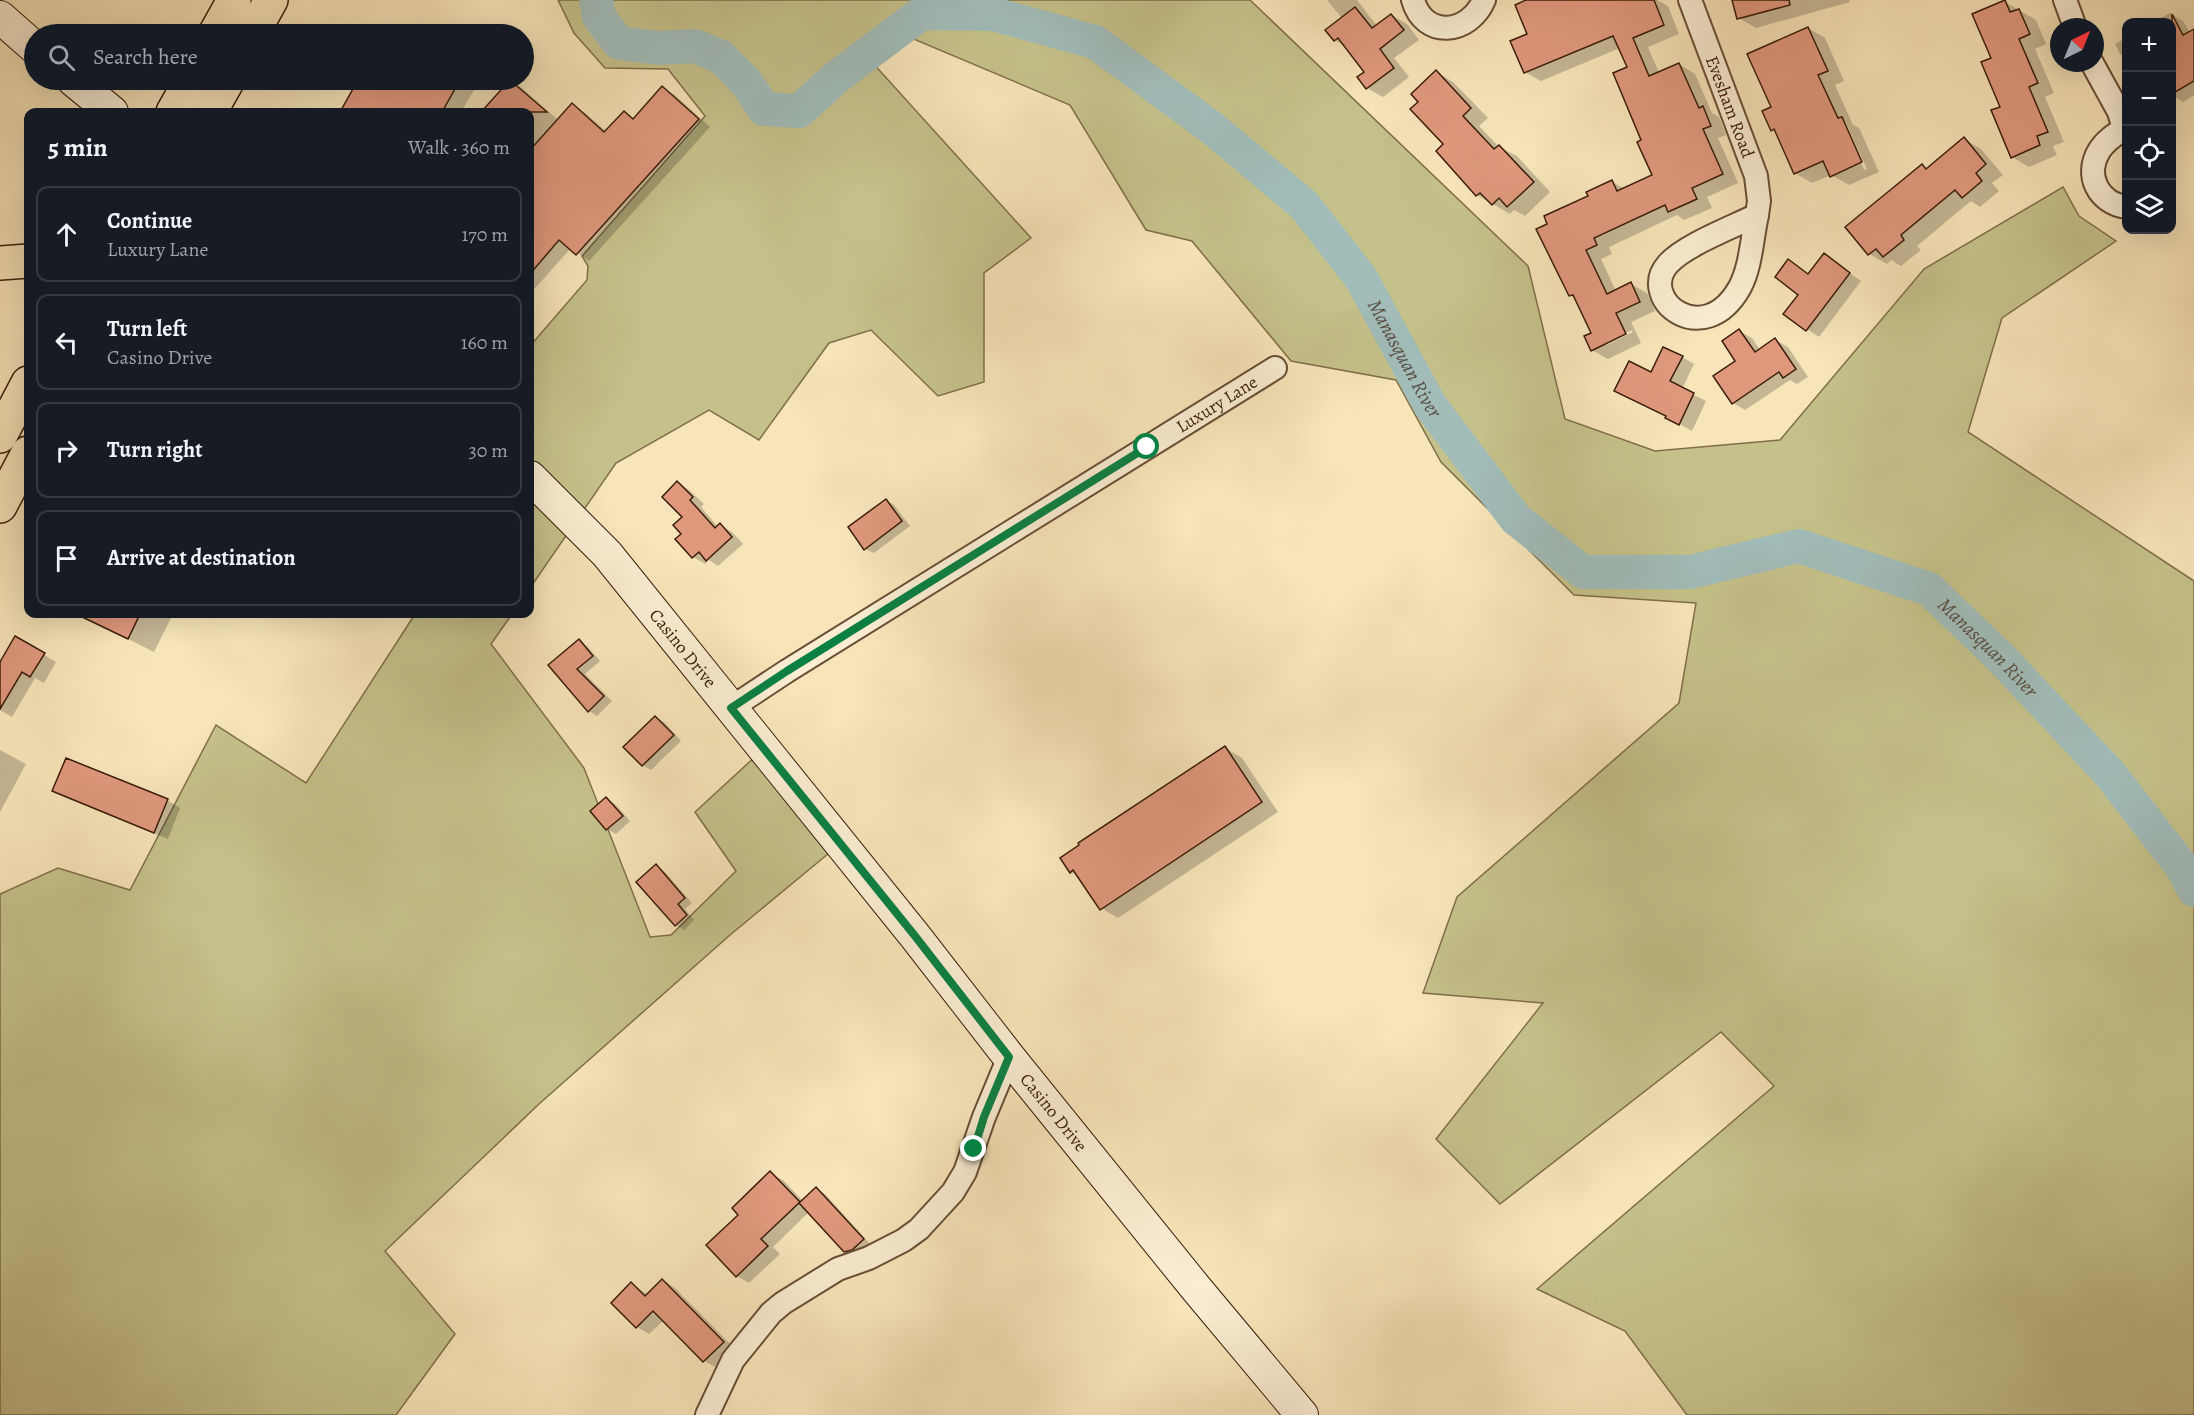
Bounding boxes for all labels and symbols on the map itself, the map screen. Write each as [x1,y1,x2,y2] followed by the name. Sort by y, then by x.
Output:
[2050,18,2104,72] north arrow
[1700,52,1760,161] street label: Evesham Road
[1361,295,1449,424] water label: Manasquan River
[1172,370,1262,438] street label: Luxury Lane
[1133,433,1159,459] route start
[1932,591,2045,704] water label: Manasquan River
[644,604,722,693] street label: Casino Drive
[1015,1068,1093,1157] street label: Casino Drive
[960,1135,986,1161] route end

